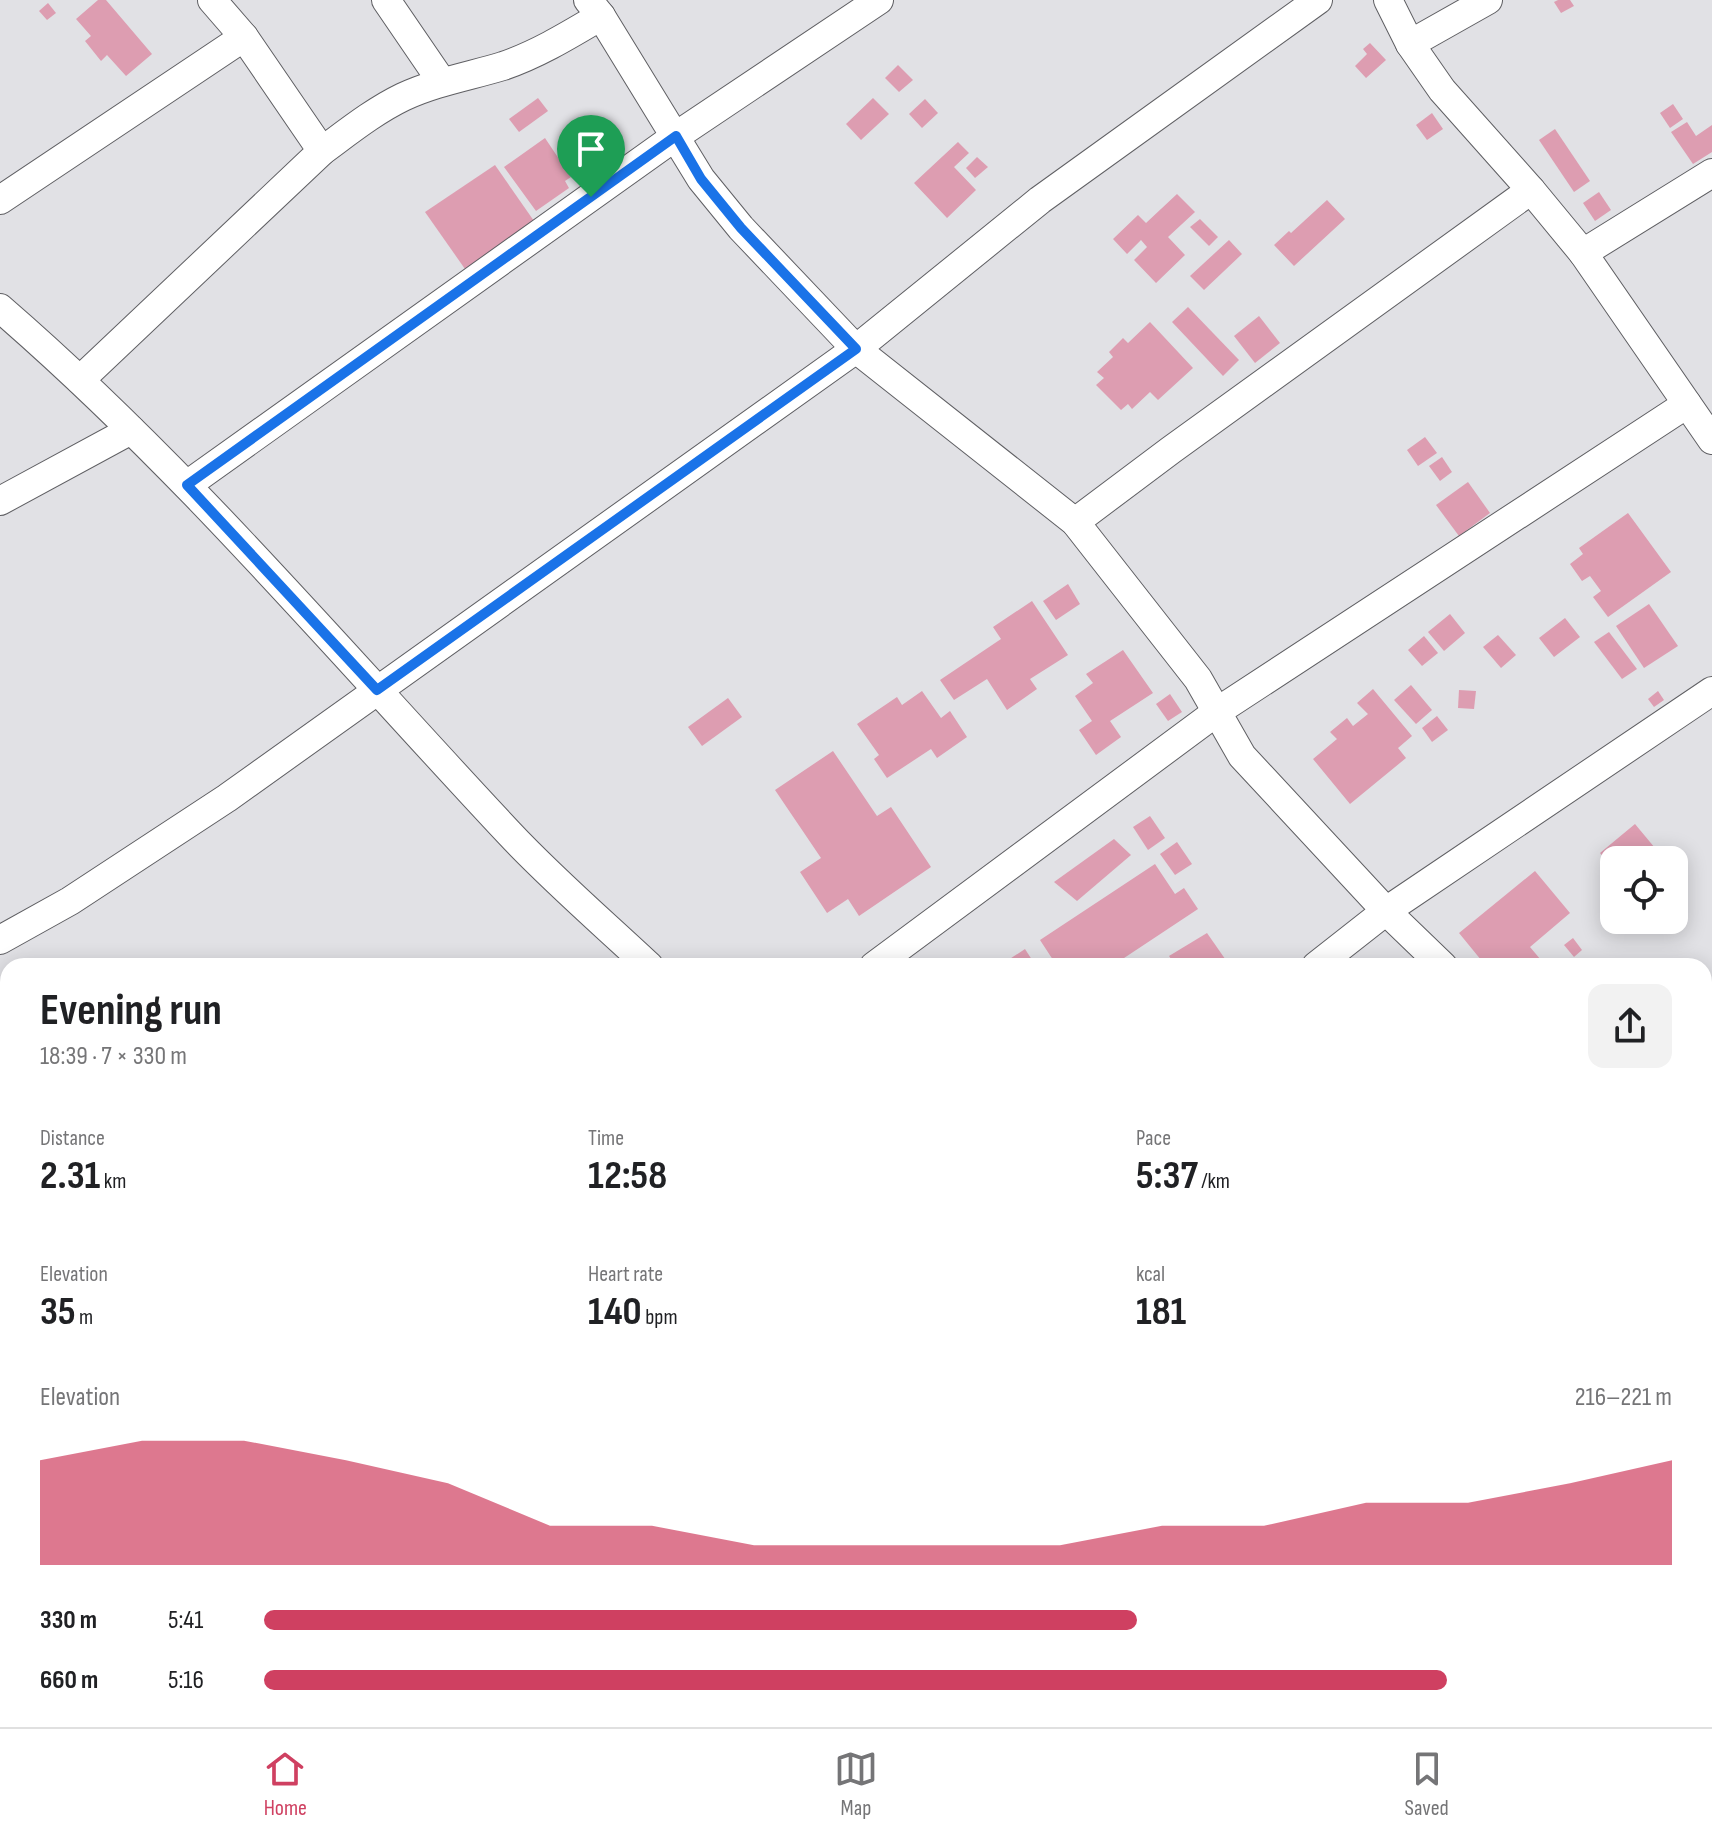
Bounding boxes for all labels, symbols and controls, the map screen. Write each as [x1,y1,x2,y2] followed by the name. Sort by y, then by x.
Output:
[557,115,625,197] pin
[569,127,613,171] icon: arrive
[1600,846,1688,934] map controls
[1600,846,1688,934] button: locate
[40,984,222,1037] text: Evening run
[1588,984,1672,1068] button: share
[40,1041,187,1072] text: 18:39 · 7 × 330 m
[40,1125,105,1152] text: Distance
[588,1125,624,1152] text: Time
[1136,1125,1171,1152] text: Pace
[40,1152,100,1200] text: 2.31
[588,1152,667,1200] text: 12:58
[1136,1152,1198,1200] text: 5:37
[100,1168,126,1195] text: km
[1198,1168,1230,1195] text: /km
[40,1261,108,1288] text: Elevation
[588,1261,663,1288] text: Heart rate
[1136,1261,1165,1288] text: kcal
[40,1288,75,1336] text: 35
[588,1288,642,1336] text: 140
[1136,1288,1186,1336] text: 181
[75,1304,93,1331] text: m
[642,1304,678,1331] text: bpm
[40,1382,120,1413] text: Elevation
[1575,1382,1672,1413] text: 216–221 m
[40,1605,97,1636] text: 330 m
[168,1605,203,1636] text: 5:41
[40,1665,98,1696] text: 660 m
[168,1665,204,1696] text: 5:16
[263,1747,307,1822] tab: Home
[834,1747,878,1822] tab: Map
[1405,1747,1449,1822] tab: Saved

